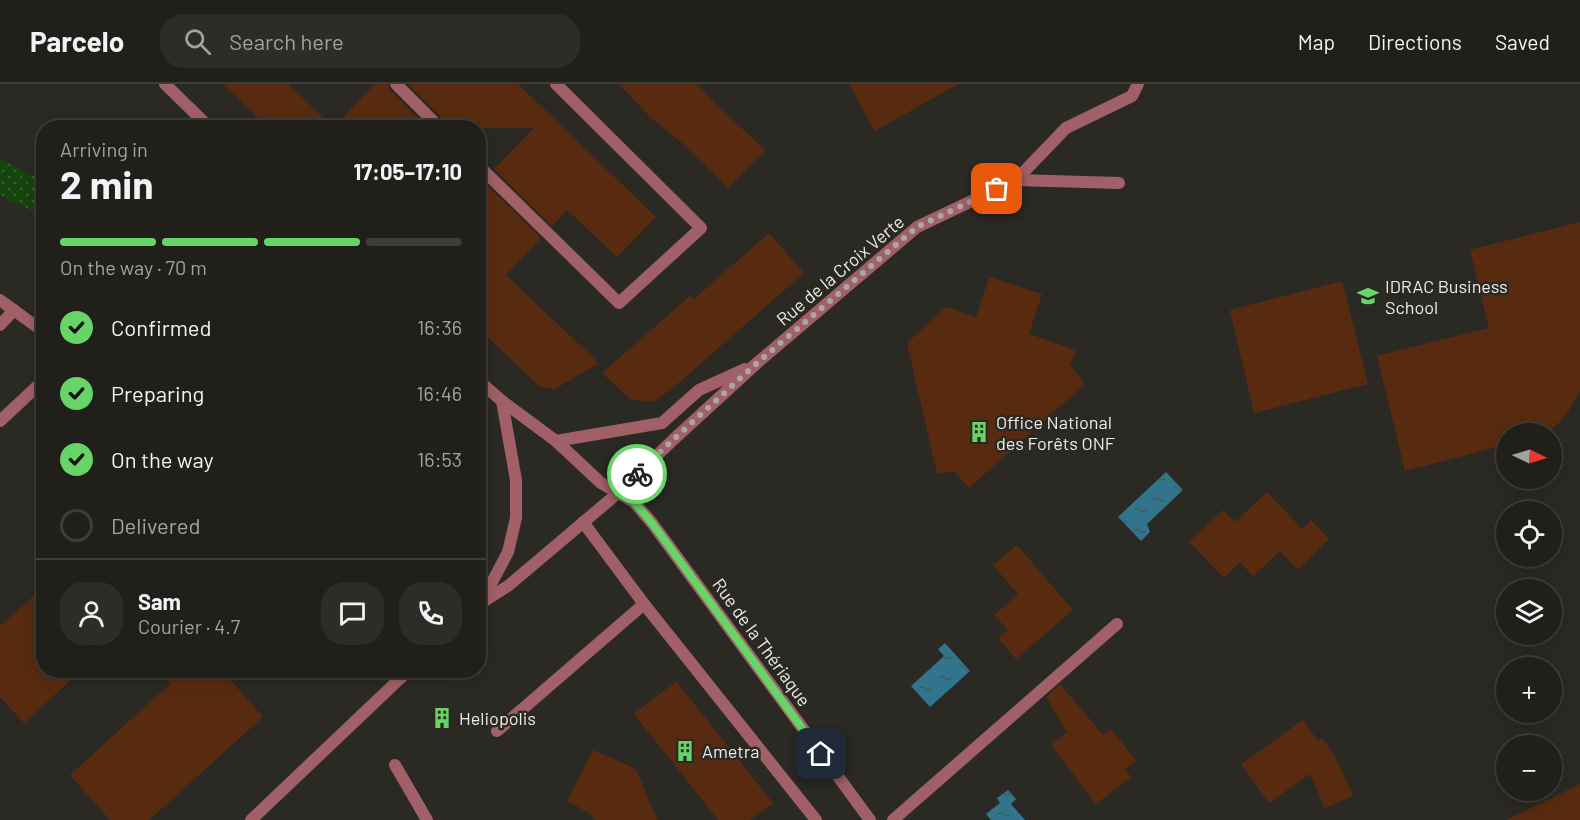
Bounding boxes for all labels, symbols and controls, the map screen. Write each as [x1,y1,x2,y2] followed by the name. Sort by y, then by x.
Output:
[160,14,580,68] search box
[30,24,124,58] text: Parcelo
[181,25,214,58] icon: search
[229,28,344,54] text: Search here
[1298,29,1335,54] text: Map
[1368,29,1462,54] text: Directions
[1495,29,1550,54] text: Saved
[60,137,148,161] text: Arriving in
[353,158,462,184] text: 17:05–17:10
[60,160,153,207] text: 2 min
[971,163,1022,214] pin
[980,172,1013,205] icon: bag
[772,210,908,330] street label: Rue de la Croix Verte
[60,255,207,279] text: On the way · 70 m
[1385,275,1508,318] place label: IDRAC Business School
[1356,284,1380,308] school or university icon: IDRAC Business School
[60,311,93,344] icon: check
[111,314,211,340] text: Confirmed
[417,315,462,339] text: 16:36
[60,377,93,410] icon: check
[111,380,204,406] text: Preparing
[417,381,462,405] text: 16:46
[996,411,1115,454] place label: Office National des Forêts ONF
[967,420,991,444] building icon: Office National des Forêts ONF
[1496,423,1562,489] north arrow
[1496,423,1562,801] map controls
[60,443,93,476] icon: check
[607,444,667,504] courier
[111,446,214,472] text: On the way
[417,447,462,471] text: 16:53
[621,458,654,491] icon: bike
[1496,501,1562,567] button: locate
[111,512,200,538] text: Delivered
[708,574,816,710] street label: Rue de la Thériaque
[1496,579,1562,645] button: layers
[60,582,123,645] button: person
[321,582,384,645] button: chat
[399,582,462,645] button: phone
[138,588,181,614] text: Sam
[138,614,240,638] text: Courier · 4.7
[1496,657,1562,723] button: +
[430,706,454,730] building icon: Heliopolis
[459,707,536,729] place label: Heliopolis
[795,728,846,779] pin
[1496,735,1562,801] button: −
[804,737,837,770] icon: home
[673,739,697,763] building icon: Ametra
[702,740,759,762] place label: Ametra

